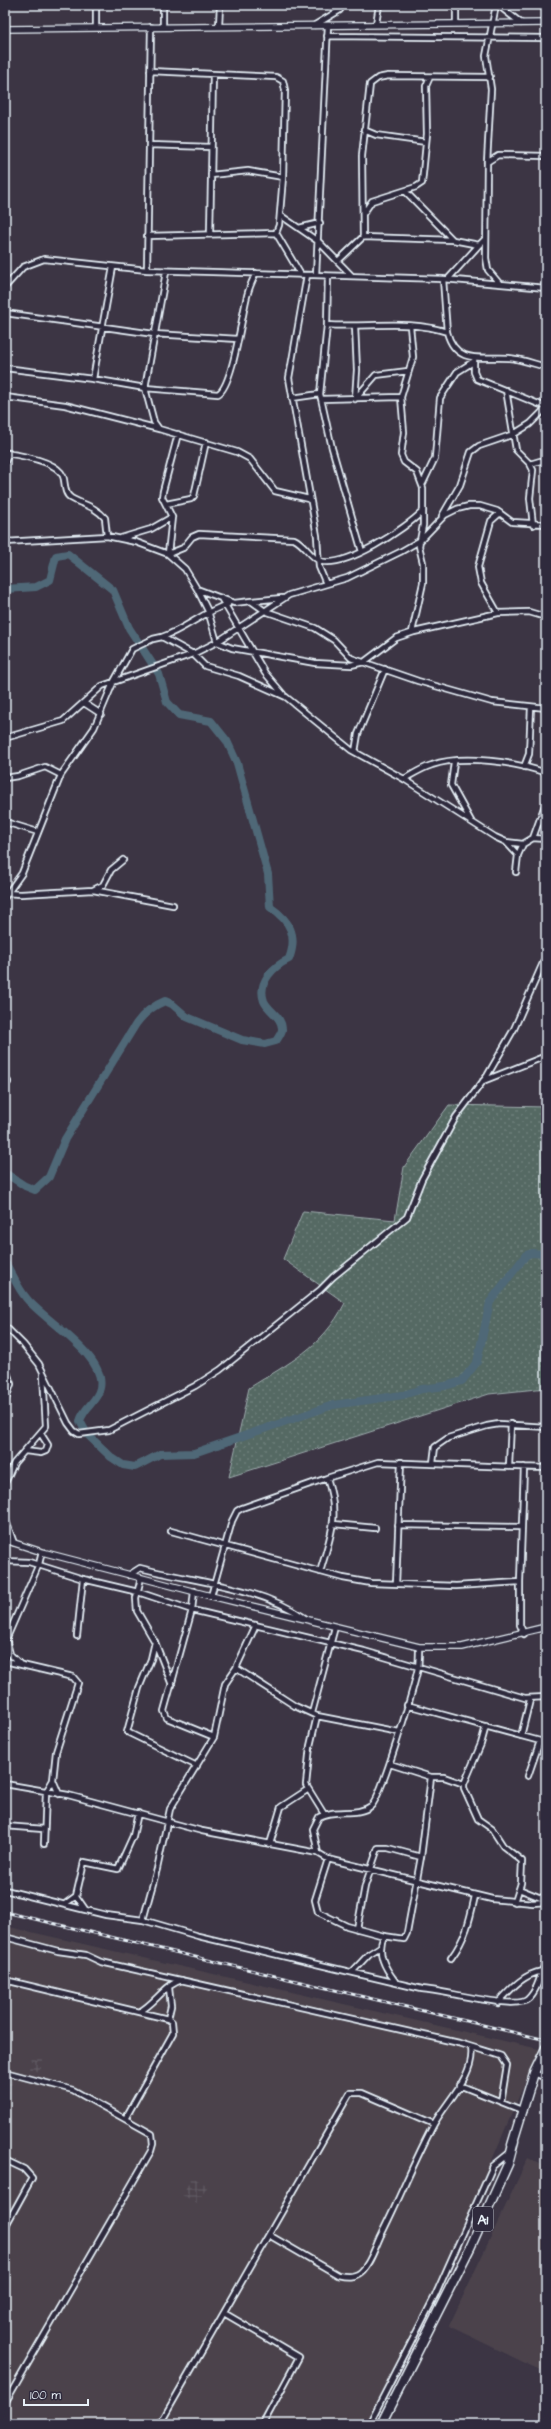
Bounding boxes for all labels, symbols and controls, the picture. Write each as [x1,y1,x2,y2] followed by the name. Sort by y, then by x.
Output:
[473,2207,493,2231] road number: A1
[24,2381,88,2407] scale bar
[30,2387,61,2404] text: 100 m

